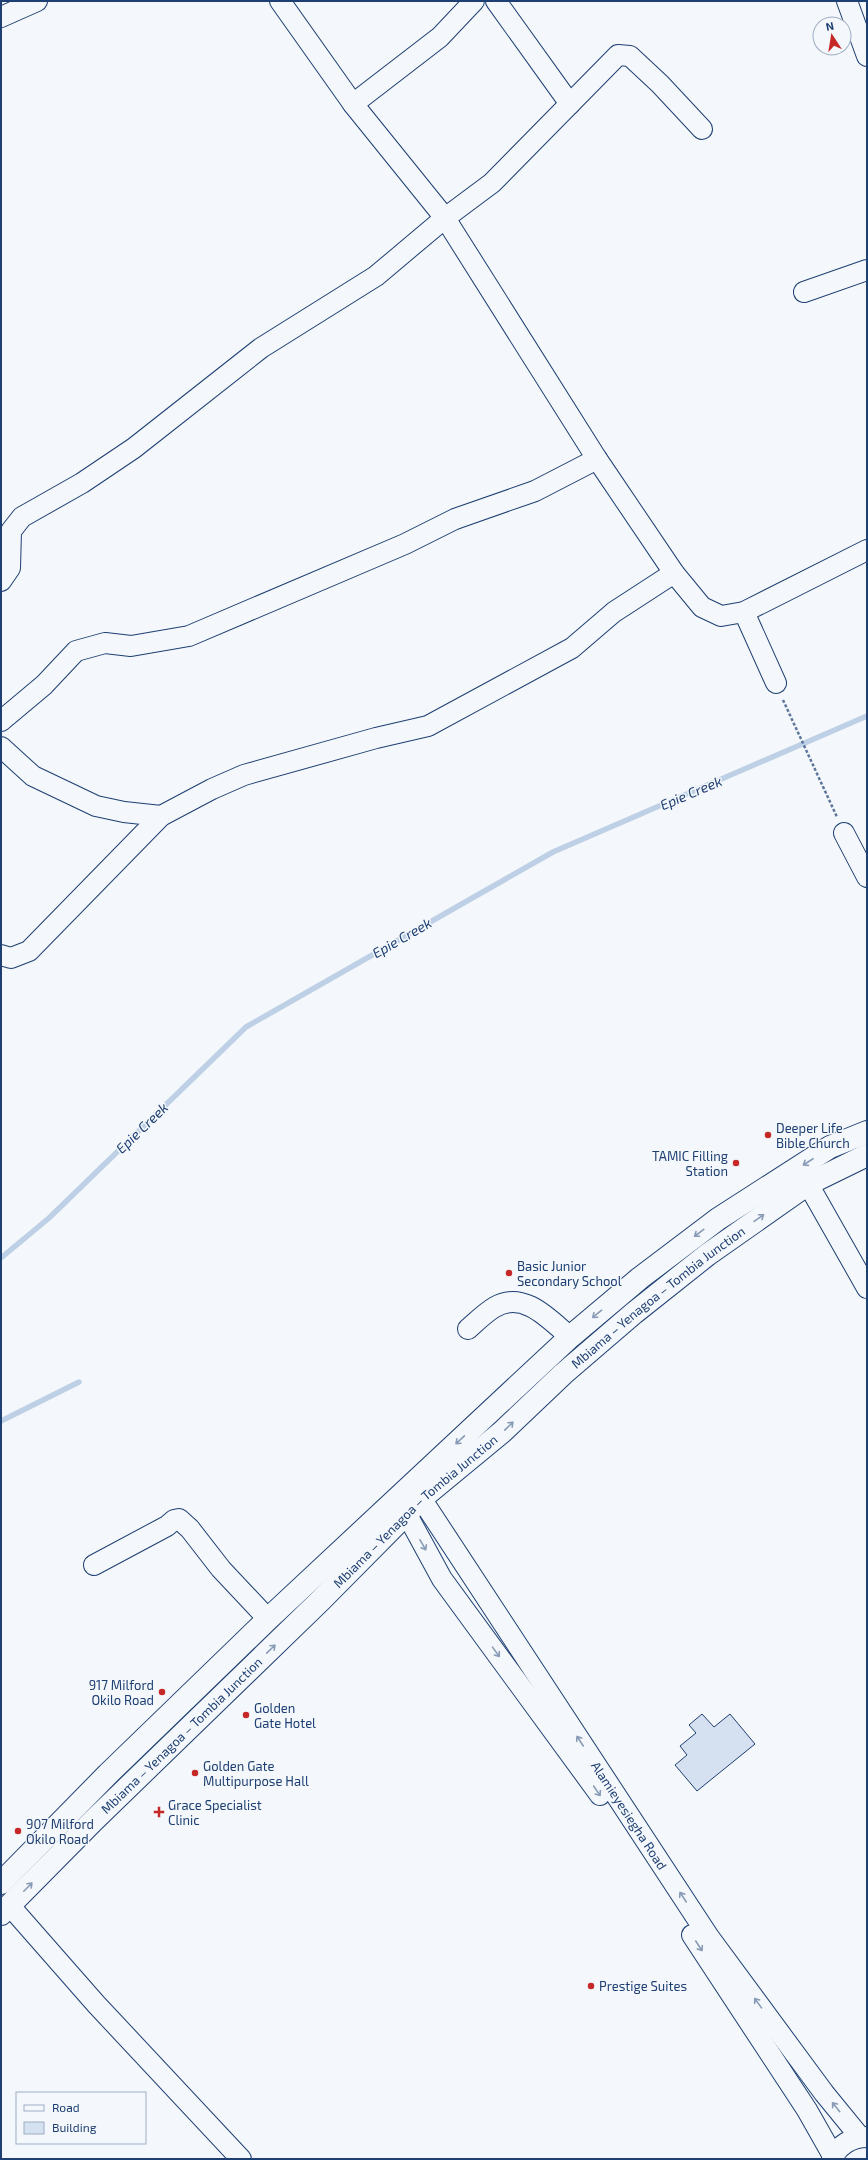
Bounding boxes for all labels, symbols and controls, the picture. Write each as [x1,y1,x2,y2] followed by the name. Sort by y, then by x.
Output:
[812,16,852,56] north arrow
[825,19,835,33] text: N
[657,772,724,813] water label: Epie Creek
[369,914,434,961] water label: Epie Creek
[112,1099,171,1157] water label: Epie Creek
[776,1120,850,1151] place label: Deeper Life Bible Church
[763,1130,773,1140] marker: Deeper Life Bible Church
[652,1148,728,1179] place label: TAMIC Filling Station
[731,1158,741,1168] marker: TAMIC Filling Station
[802,1158,813,1166] one-way arrow
[754,1214,765,1222] one-way arrow
[568,1223,748,1372] street label: Mbiama – Yenagoa – Tombia Junction
[694,1229,705,1238] one-way arrow
[517,1258,622,1289] place label: Basic Junior Secondary School
[504,1268,514,1278] marker: Basic Junior Secondary School
[592,1310,603,1319] one-way arrow
[504,1421,514,1431] one-way arrow
[330,1431,501,1591] street label: Mbiama – Yenagoa – Tombia Junction
[455,1435,465,1444] one-way arrow
[419,1538,427,1550] one-way arrow
[266,1644,276,1654] one-way arrow
[492,1646,500,1657] one-way arrow
[97,1654,265,1817] street label: Mbiama – Yenagoa – Tombia Junction
[89,1677,154,1708] place label: 917 Milford Okilo Road
[157,1687,167,1697] marker: 917 Milford Okilo Road
[254,1700,316,1731] place label: Golden Gate Hotel
[241,1710,251,1720] marker: Golden Gate Hotel
[576,1735,584,1747] one-way arrow
[203,1758,309,1789] place label: Golden Gate Multipurpose Hall
[588,1758,670,1873] street label: Alamieyesiegha Road
[190,1768,200,1778] marker: Golden Gate Multipurpose Hall
[593,1785,601,1796] one-way arrow
[168,1797,262,1828] place label: Grace Specialist Clinic
[153,1806,165,1818] marker: Grace Specialist Clinic
[26,1816,94,1847] place label: 907 Milford Okilo Road
[13,1826,23,1836] marker: 907 Milford Okilo Road
[23,1882,33,1892] one-way arrow
[678,1891,687,1902] one-way arrow
[696,1940,704,1952] one-way arrow
[599,1978,687,1994] place label: Prestige Suites
[586,1981,596,1991] marker: Prestige Suites
[753,1997,762,2008] one-way arrow
[16,2092,146,2144] legend
[52,2100,80,2114] text: Road
[831,2101,840,2112] one-way arrow
[52,2120,97,2134] text: Building

